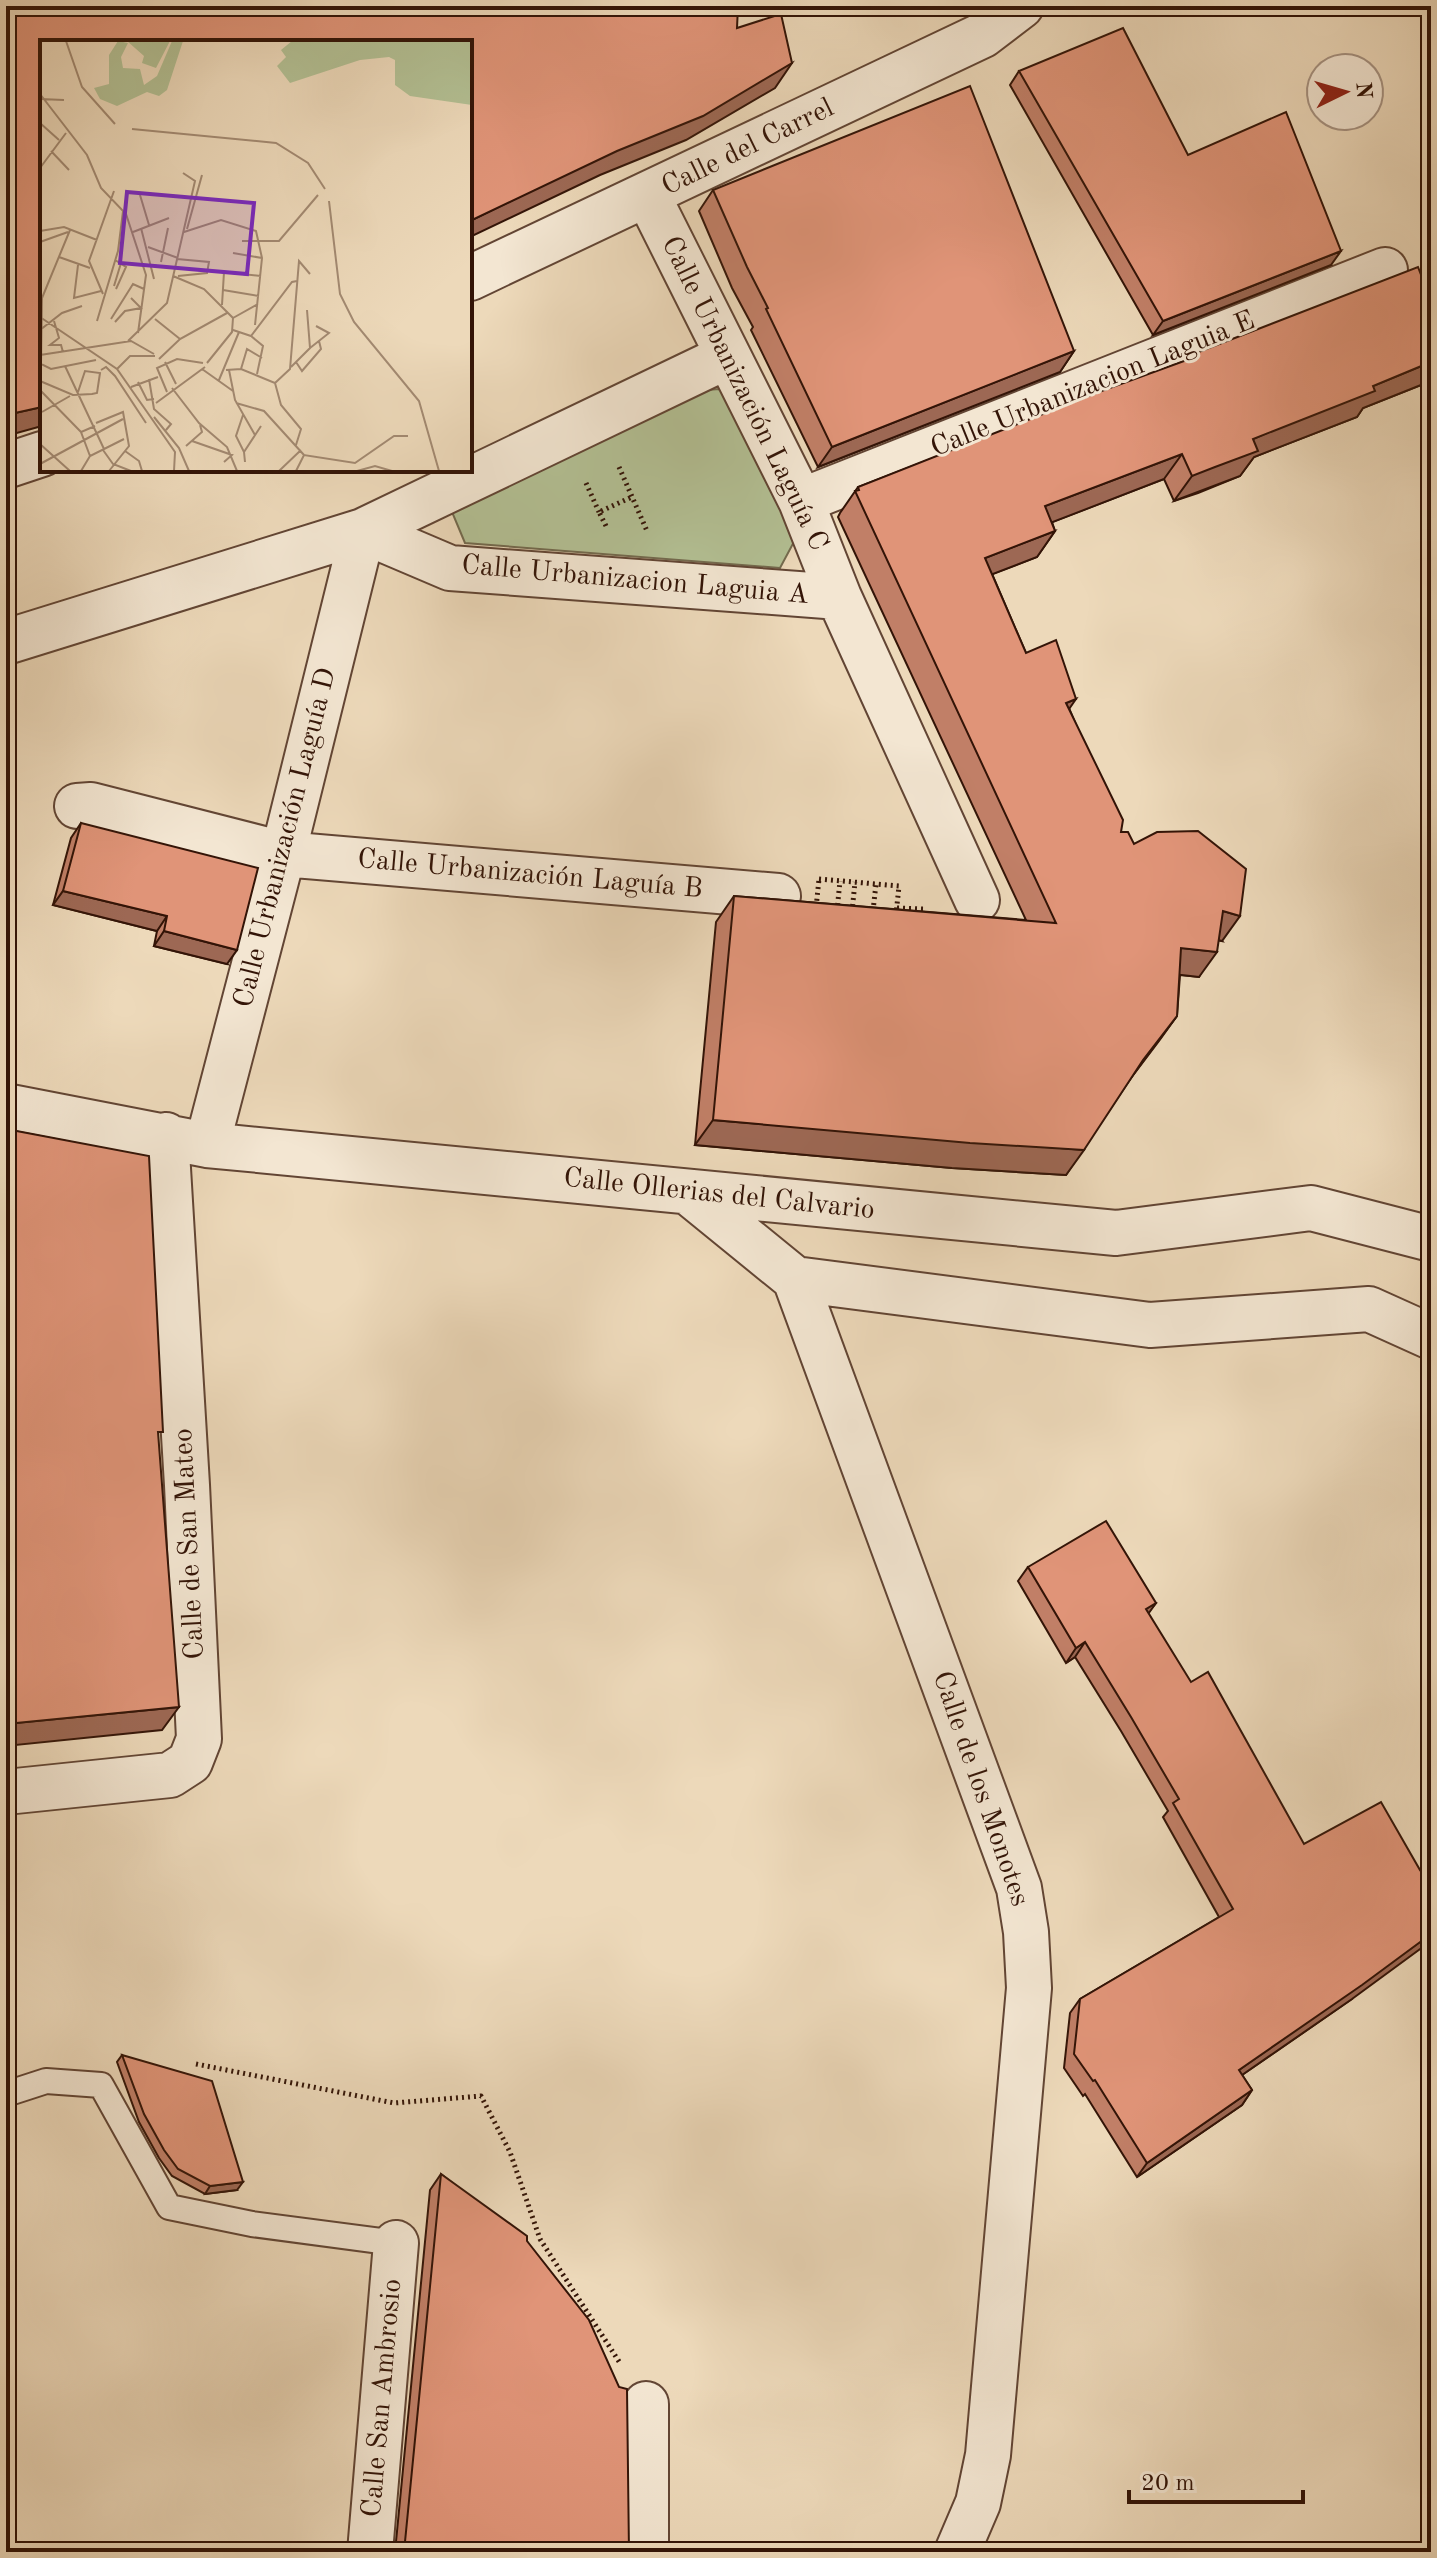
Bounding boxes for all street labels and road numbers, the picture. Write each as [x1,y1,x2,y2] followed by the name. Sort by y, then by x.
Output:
[658,94,838,202] street label: Calle del Carrel
[656,232,832,556] street label: Calle Urbanización Laguía C
[927,307,1259,463] street label: Calle Urbanizacion Laguia E
[460,552,810,610] street label: Calle Urbanizacion Laguia A
[230,665,342,1011] street label: Calle Urbanización Laguía D
[356,846,704,904] street label: Calle Urbanización Laguía B
[562,1165,876,1225] street label: Calle Ollerias del Calvario
[170,1428,210,1660] street label: Calle de San Mateo
[927,1668,1033,1910] street label: Calle de los Monotes
[359,2277,407,2519] street label: Calle San Ambrosio

